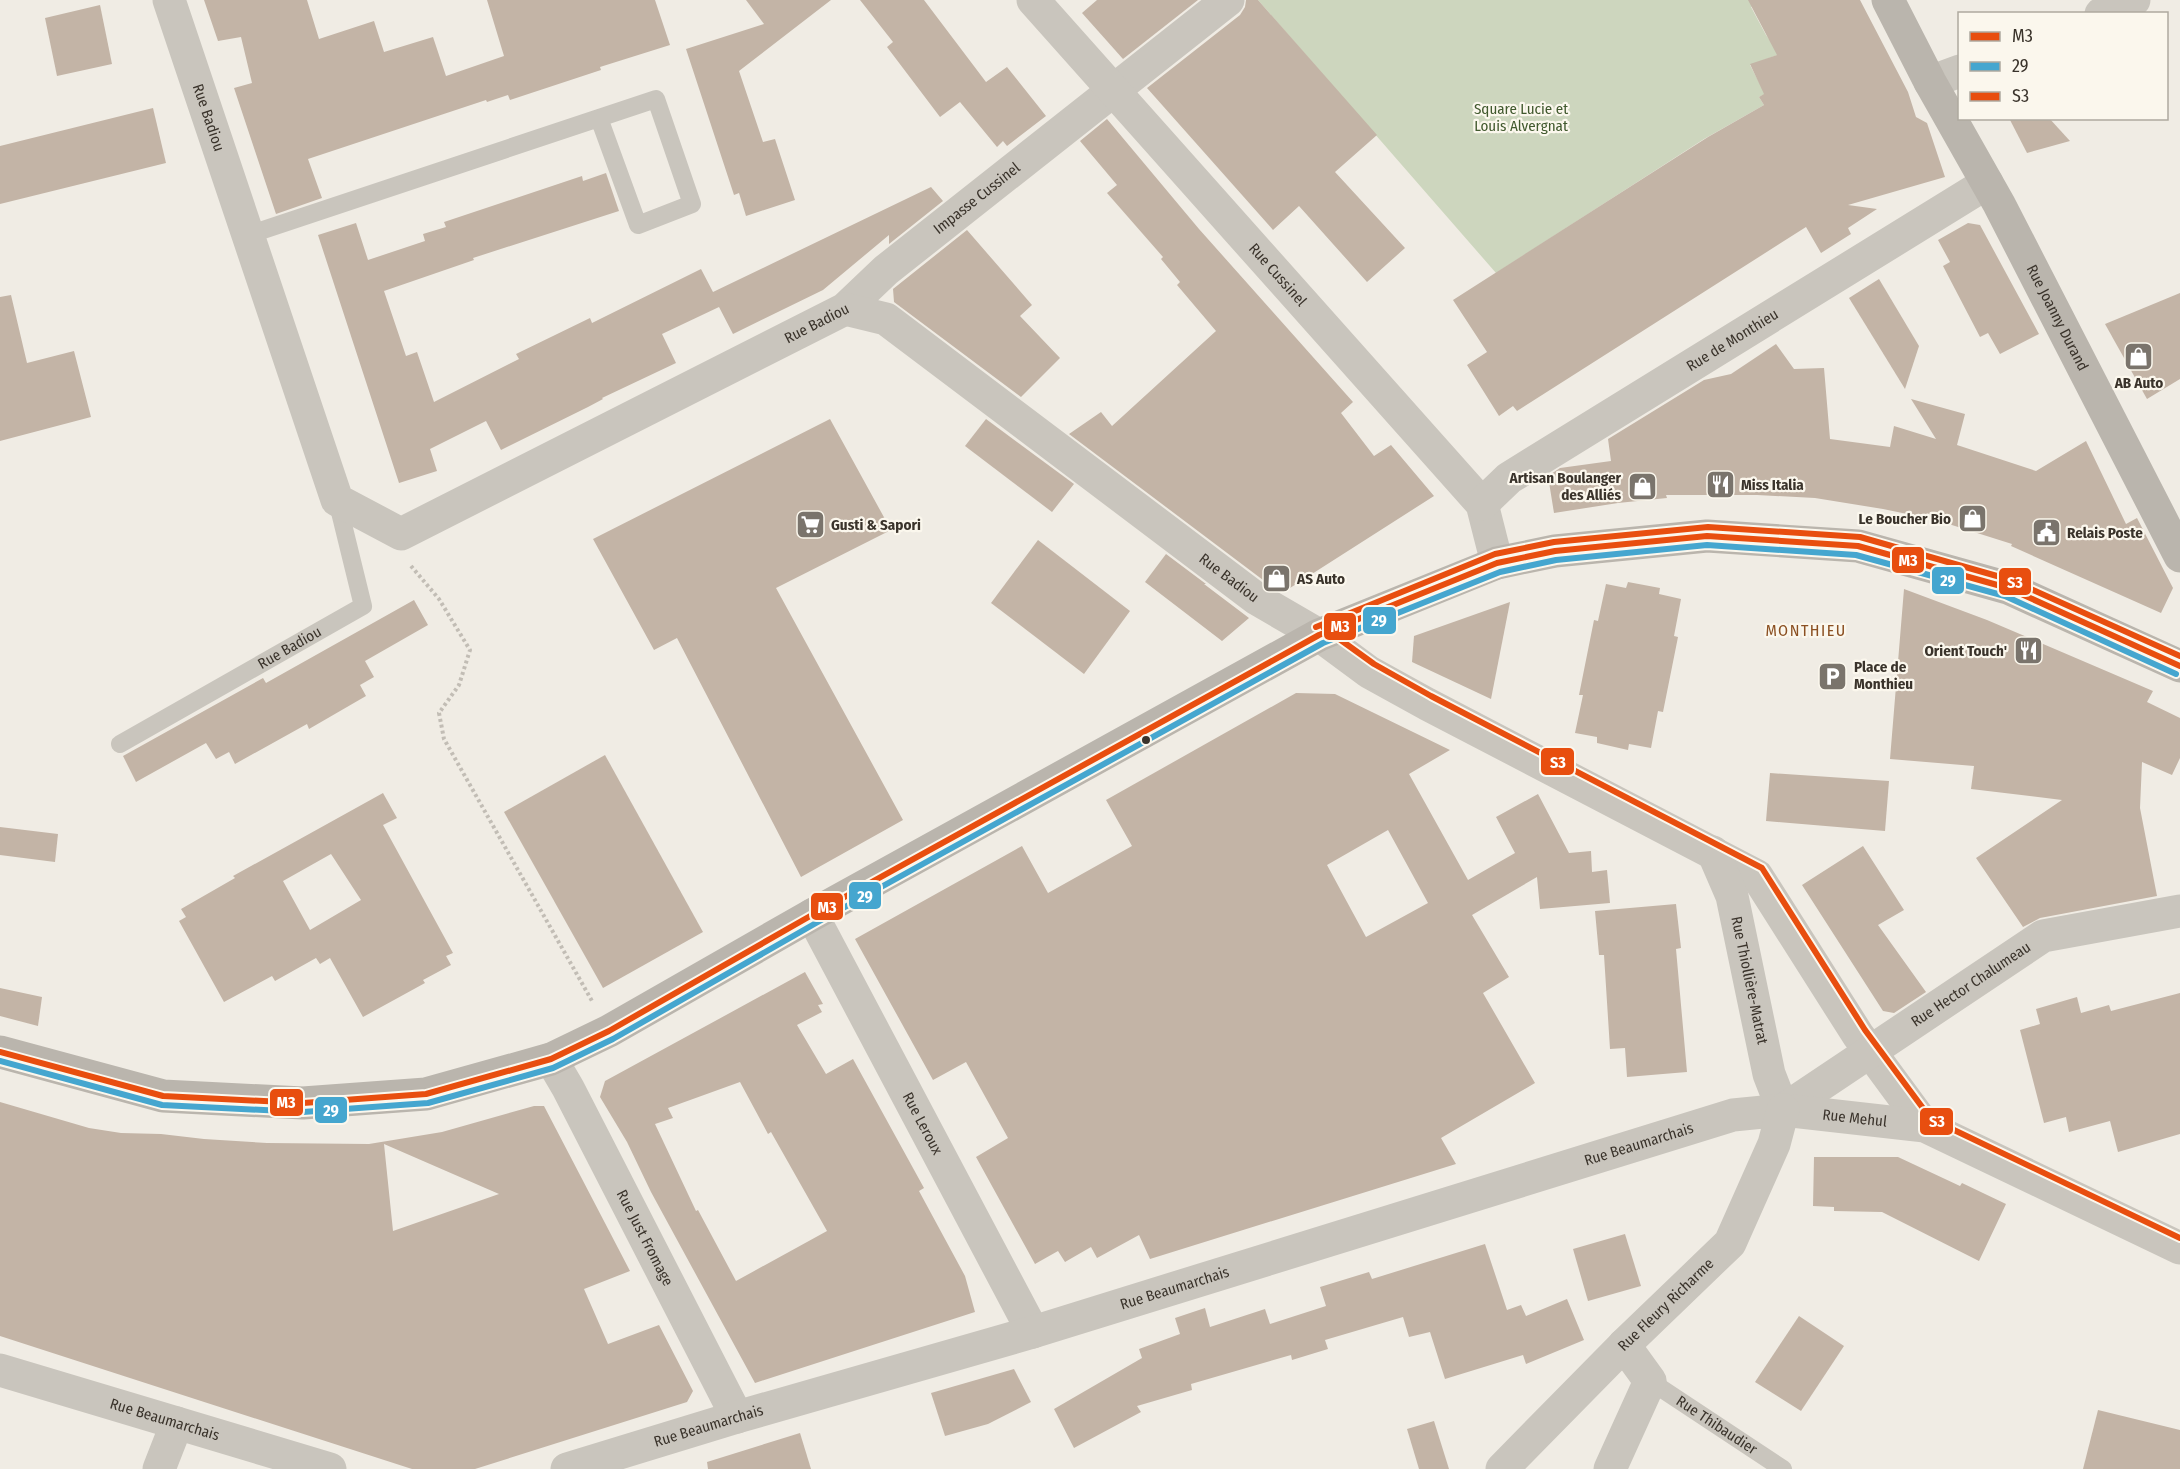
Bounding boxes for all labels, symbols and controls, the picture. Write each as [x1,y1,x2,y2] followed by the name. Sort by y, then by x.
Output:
[1958,12,2168,120] legend
[2012,25,2033,47] text: M3
[2012,55,2029,77] text: 29
[189,81,228,154] street label: Rue Badiou
[2012,85,2029,107] text: S3
[1474,100,1568,135] park label: Square Lucie et Louis Alvergnat
[930,159,1024,238] street label: Impasse Cussinel
[1245,240,1310,310] street label: Rue Cussinel
[2023,261,2092,374] street label: Rue Joanny Durand
[781,299,852,347] street label: Rue Badiou
[1683,305,1782,375] street label: Rue de Monthieu
[2123,340,2155,372] shop icon: AB Auto
[2114,374,2163,392] place label: AB Auto
[1509,469,1622,504] place label: Artisan Boulanger des Alliés
[1704,469,1736,501] restaurant icon: Miss Italia
[1626,471,1658,503] shop icon: Artisan Boulanger des Alliés
[1741,476,1804,494] place label: Miss Italia
[1956,503,1988,535] shop icon: Le Boucher Bio
[794,509,826,541] supermarket icon: Gusti & Sapori
[1859,510,1951,528] place label: Le Boucher Bio
[831,516,921,534] place label: Gusti & Sapori
[2030,517,2062,549] public building icon: Relais Poste
[2067,524,2143,542] place label: Relais Poste
[1891,546,1925,574] line badge: M3
[1196,550,1262,606] street label: Rue Badiou
[1898,551,1918,570] text: M3
[1260,563,1292,595] shop icon: AS Auto
[1931,566,1965,595] line badge: 29
[1998,567,2032,596] line badge: S3
[1296,570,1345,588] place label: AS Auto
[1939,571,1956,590] text: 29
[2007,573,2023,592] text: S3
[1362,606,1397,635] line badge: 29
[1370,611,1387,630] text: 29
[1323,612,1357,641] line badge: M3
[1330,617,1350,636] text: M3
[1765,621,1847,640] district label: MONTHIEU
[255,623,325,673] street label: Rue Badiou
[2012,635,2044,667] restaurant icon: Orient Touch'
[1924,642,2007,660] place label: Orient Touch'
[1854,658,1913,693] place label: Place de Monthieu
[1817,660,1849,692] parking icon: Place de Monthieu
[1140,734,1152,746] unlabelled marker
[1540,747,1575,776] line badge: S3
[1550,753,1566,772] text: S3
[848,881,882,910] line badge: 29
[856,887,873,906] text: 29
[810,892,844,921] line badge: M3
[817,898,837,917] text: M3
[1727,915,1772,1046] street label: Rue Thiollière-Matrat
[1908,938,2034,1031] street label: Rue Hector Chalumeau
[269,1088,304,1117] line badge: M3
[899,1089,947,1158] street label: Rue Leroux
[276,1093,296,1112] text: M3
[314,1096,348,1124] line badge: 29
[322,1101,339,1120] text: 29
[1821,1106,1888,1131] street label: Rue Mehul
[1919,1107,1954,1136] line badge: S3
[1929,1112,1945,1131] text: S3
[1582,1119,1696,1170] street label: Rue Beaumarchais
[613,1187,677,1289] street label: Rue Just Fromage
[1614,1255,1717,1355] street label: Rue Fleury Richarme
[1118,1263,1231,1313] street label: Rue Beaumarchais
[1673,1392,1761,1459] street label: Rue Thibaudier
[108,1395,222,1444] street label: Rue Beaumarchais
[652,1401,765,1451] street label: Rue Beaumarchais

